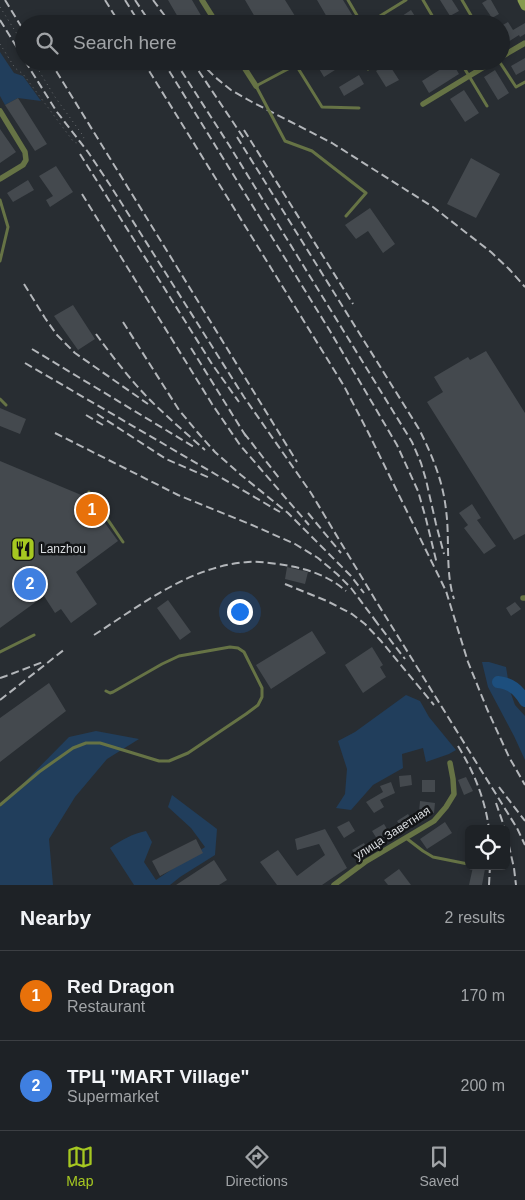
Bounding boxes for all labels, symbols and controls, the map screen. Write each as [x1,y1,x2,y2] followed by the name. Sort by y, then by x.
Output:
[15,15,510,70] search box
[33,29,61,57] icon: search
[73,32,177,53] text: Search here
[76,491,108,529] pin: 1
[10,536,36,562] restaurant icon: Lanzhou
[40,542,86,556] place label: Lanzhou
[14,565,46,603] pin: 2
[227,599,253,625] your location
[351,803,433,863] street label: улица Заветная
[465,825,510,870] map controls
[465,825,510,870] button: locate
[20,906,91,929] text: Nearby
[445,909,505,926] text: 2 results
[67,976,175,997] text: Red Dragon
[32,987,40,1004] text: 1
[461,987,505,1004] text: 170 m
[67,998,145,1015] text: Restaurant
[67,1066,250,1087] text: ТРЦ "MART Village"
[32,1077,40,1094] text: 2
[461,1077,505,1094] text: 200 m
[67,1088,159,1105] text: Supermarket
[66,1143,94,1189] tab: Map
[226,1143,288,1189] tab: Directions
[419,1143,459,1189] tab: Saved

